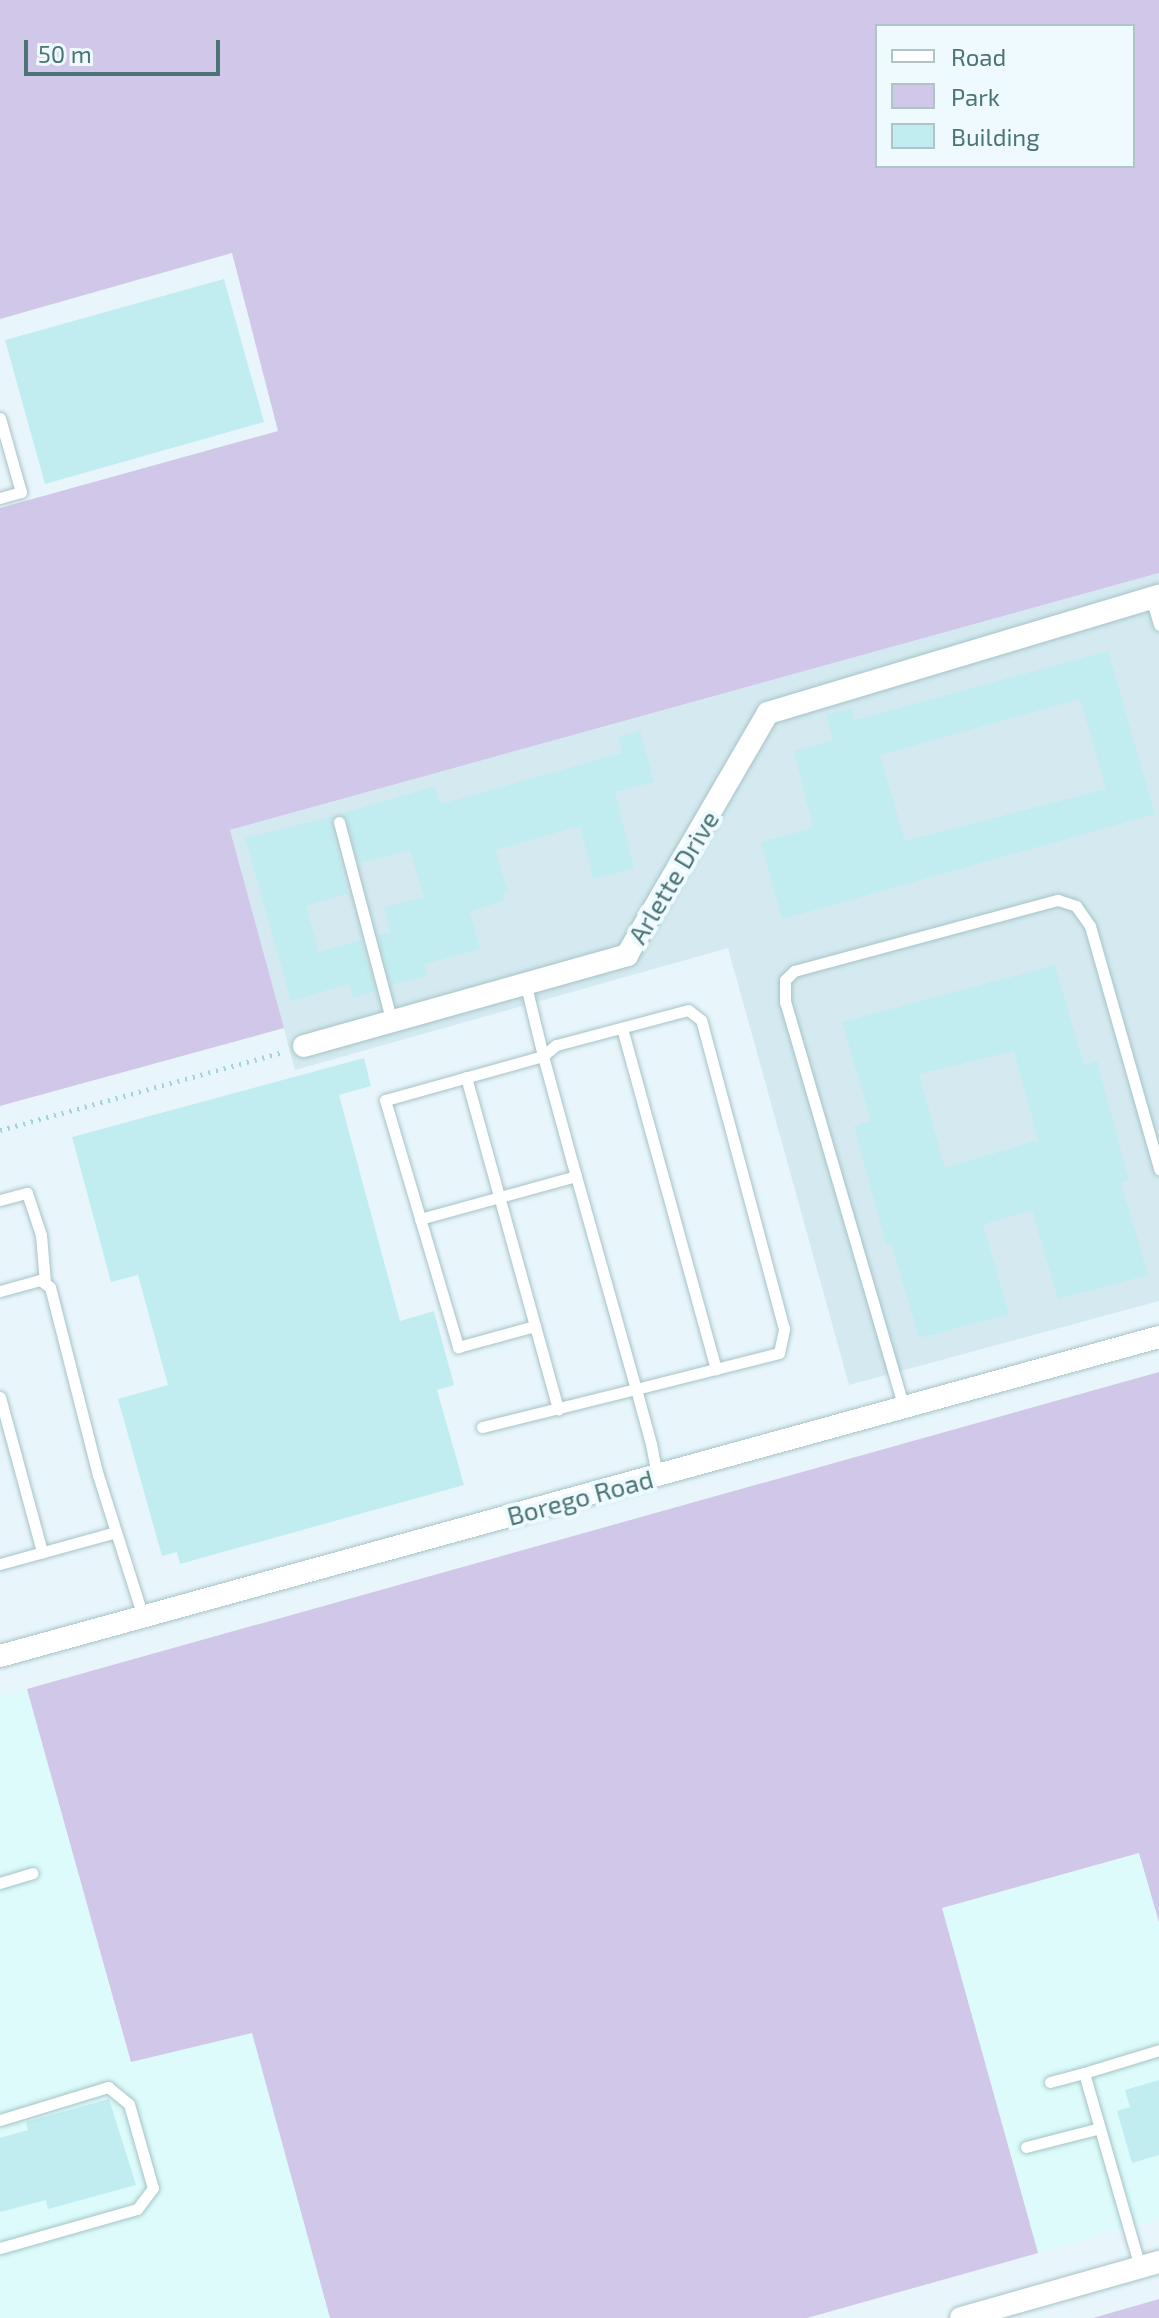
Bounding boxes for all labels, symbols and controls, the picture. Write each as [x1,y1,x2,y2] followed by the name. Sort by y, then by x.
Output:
[28,24,224,74] scale bar
[875,24,1135,168] legend
[38,39,92,68] text: 50 m
[951,42,1006,71] text: Road
[951,82,1000,111] text: Park
[951,122,1040,151] text: Building
[621,805,725,949] street label: Arlette Drive
[504,1463,656,1531] street label: Borego Road

